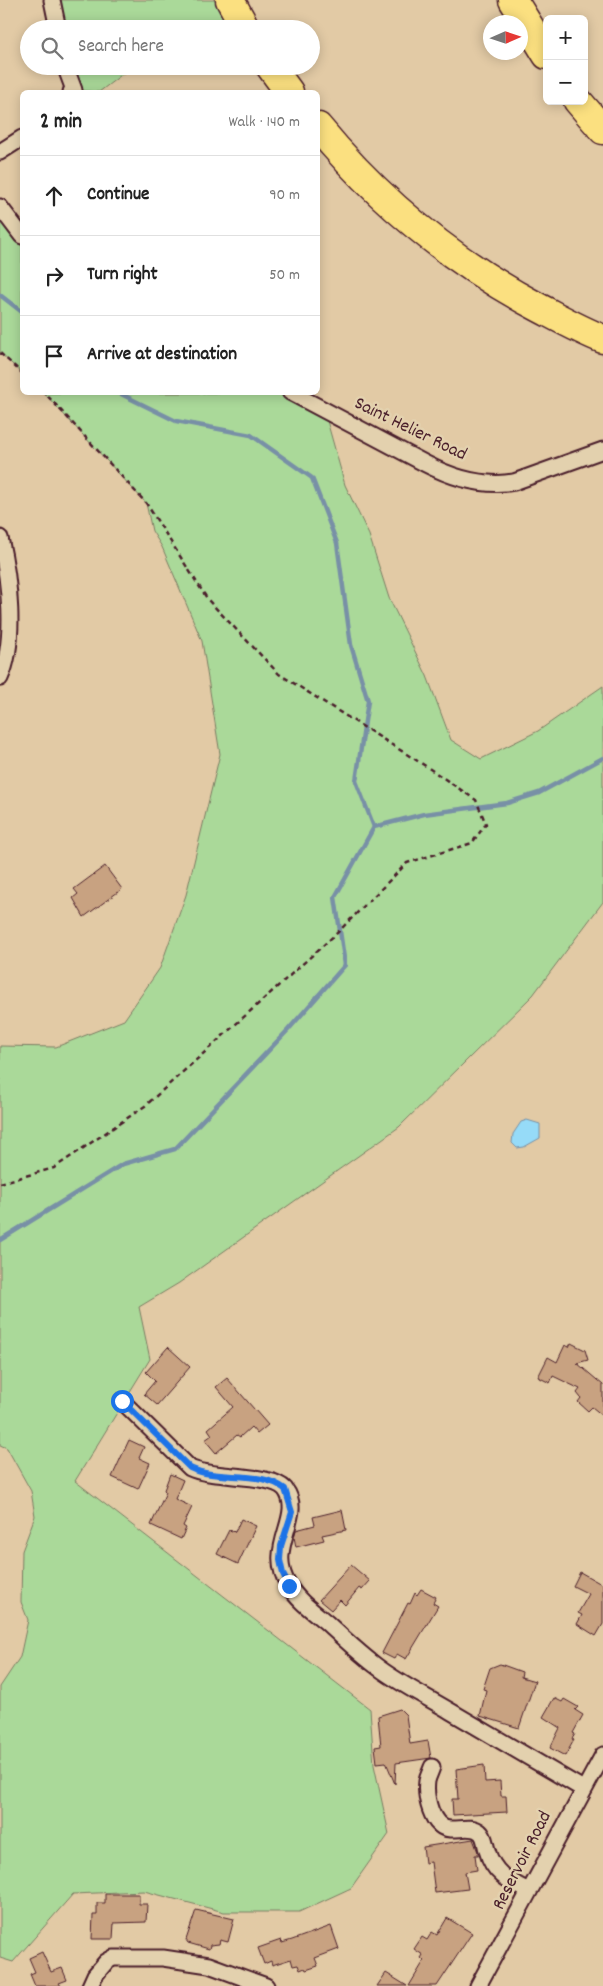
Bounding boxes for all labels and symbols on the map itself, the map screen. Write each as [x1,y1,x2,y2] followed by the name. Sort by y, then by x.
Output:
[483,15,528,60] north arrow
[349,391,471,469] street label: Saint Helier Road
[111,1390,134,1413] route start
[278,1575,301,1598] route end
[486,1807,560,1915] street label: Reservoir Road

